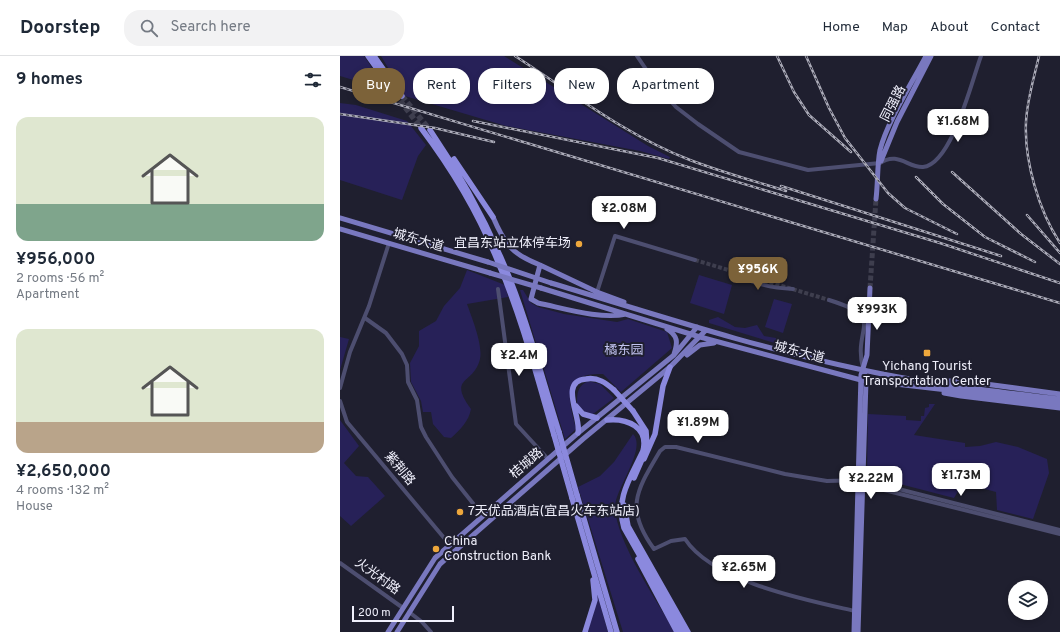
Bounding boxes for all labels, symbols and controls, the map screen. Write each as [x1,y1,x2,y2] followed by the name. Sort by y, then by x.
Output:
[124,10,404,46] search box
[20,16,100,40] text: Doorstep
[138,17,160,39] icon: search
[170,18,251,37] text: Search here
[823,19,860,36] text: Home
[882,19,908,36] text: Map
[930,19,969,36] text: About
[991,19,1040,36] text: Contact
[352,68,405,104] chip: Buy
[413,68,470,104] chip: Rent
[478,68,546,104] chip: Filters
[554,68,609,104] chip: New
[617,68,714,104] chip: Apartment
[16,69,83,91] text: 9 homes
[302,69,324,91] icon: filters
[878,83,910,125] street label: 同强路
[925,109,991,143] pin: ¥1.68M
[937,114,979,130] text: ¥1.68M
[134,143,206,215] icon: home
[591,196,657,230] pin: ¥2.08M
[601,201,647,217] text: ¥2.08M
[391,226,445,256] street label: 城东大道
[454,236,571,252] place label: 宜昌东站立体停车场
[574,239,584,249] marker: 宜昌东站立体停车场
[16,249,96,271] text: ¥956,000
[730,257,786,291] pin: ¥956K
[737,262,779,278] text: ¥956K
[16,271,104,287] text: 2 rooms · 56 m²
[16,287,79,303] text: Apartment
[849,297,905,331] pin: ¥993K
[857,302,897,318] text: ¥993K
[772,339,826,367] street label: 城东大道
[491,343,547,377] pin: ¥2.4M
[604,343,644,359] park label: 橘东园
[500,348,538,364] text: ¥2.4M
[922,348,932,358] marker: Yichang Tourist Transportation Center
[134,355,206,427] icon: home
[863,359,991,390] place label: Yichang Tourist Transportation Center
[665,410,731,444] pin: ¥1.89M
[677,415,720,431] text: ¥1.89M
[507,445,547,483] street label: 桔城路
[380,449,418,489] street label: 紫荆路
[16,461,111,483] text: ¥2,650,000
[928,463,994,497] pin: ¥1.73M
[838,466,904,500] pin: ¥2.22M
[941,468,981,484] text: ¥1.73M
[848,471,894,487] text: ¥2.22M
[16,483,109,499] text: 4 rooms · 132 m²
[16,499,53,515] text: House
[468,503,640,520] place label: 7天优品酒店(宜昌火车东站店)
[455,507,465,517] marker: 7天优品酒店(宜昌火车东站店)
[444,534,551,565] place label: China Construction Bank
[431,544,441,554] marker: China Construction Bank
[351,554,403,599] street label: 火光村路
[711,555,777,589] pin: ¥2.65M
[721,560,767,576] text: ¥2.65M
[1008,580,1048,620] map controls
[1008,580,1048,620] button: layers
[352,604,454,623] scale bar
[358,606,391,620] text: 200 m

